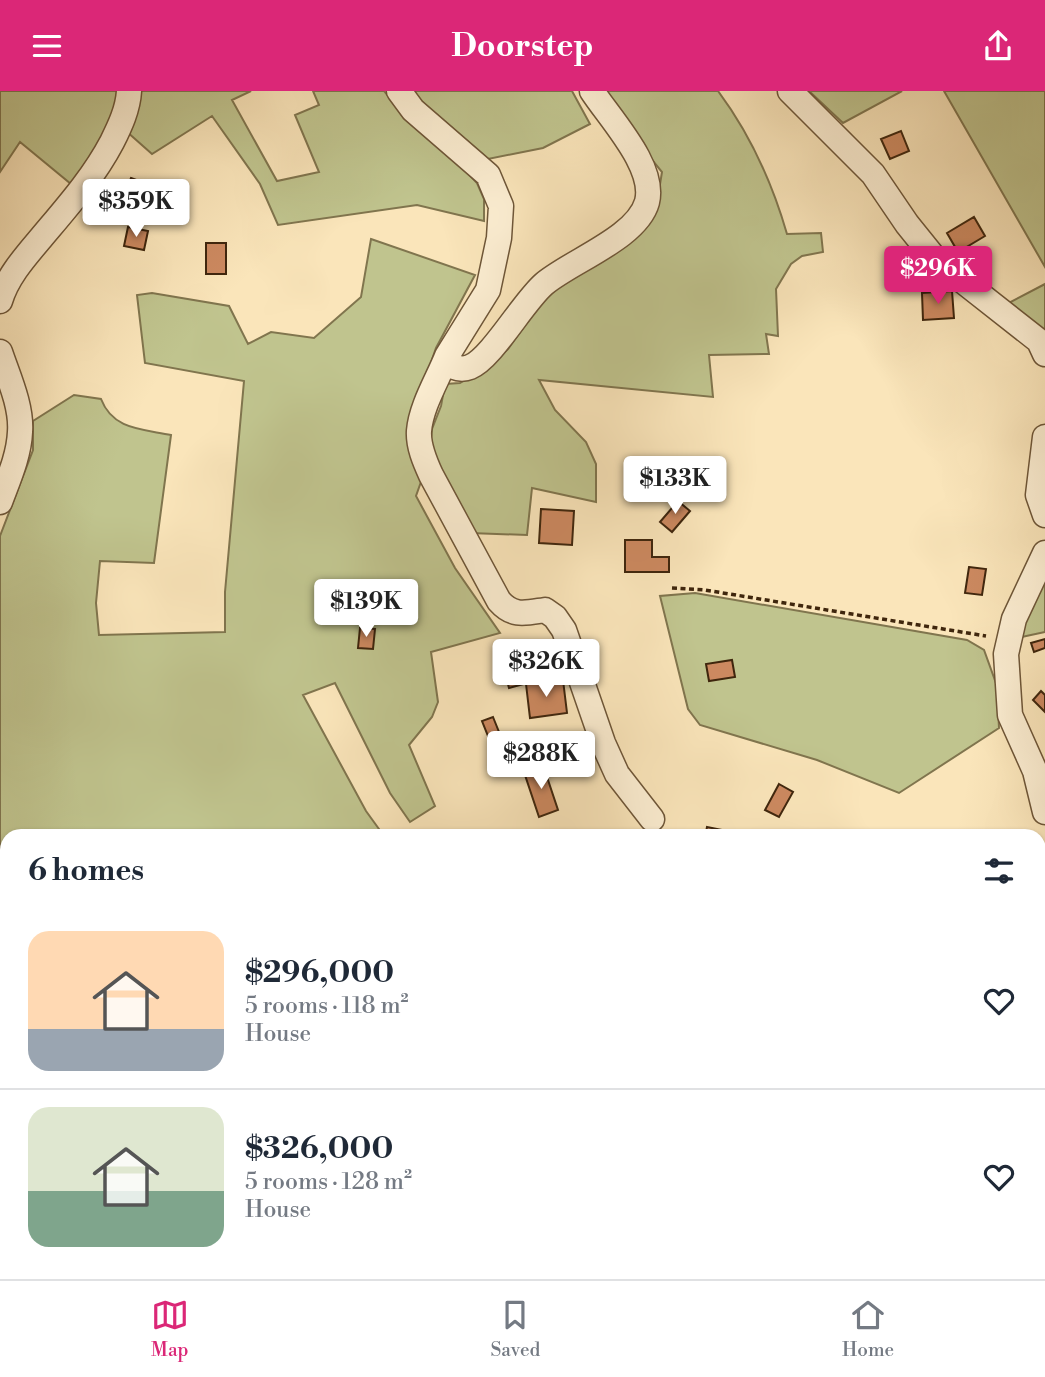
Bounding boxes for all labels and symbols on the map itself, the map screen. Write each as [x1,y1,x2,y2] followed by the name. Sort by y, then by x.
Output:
[87,179,185,239] pin: $359K
[889,247,987,306] pin: $296K
[626,457,724,516] pin: $133K
[317,580,415,639] pin: $139K
[497,639,595,699] pin: $326K
[492,731,590,791] pin: $288K

